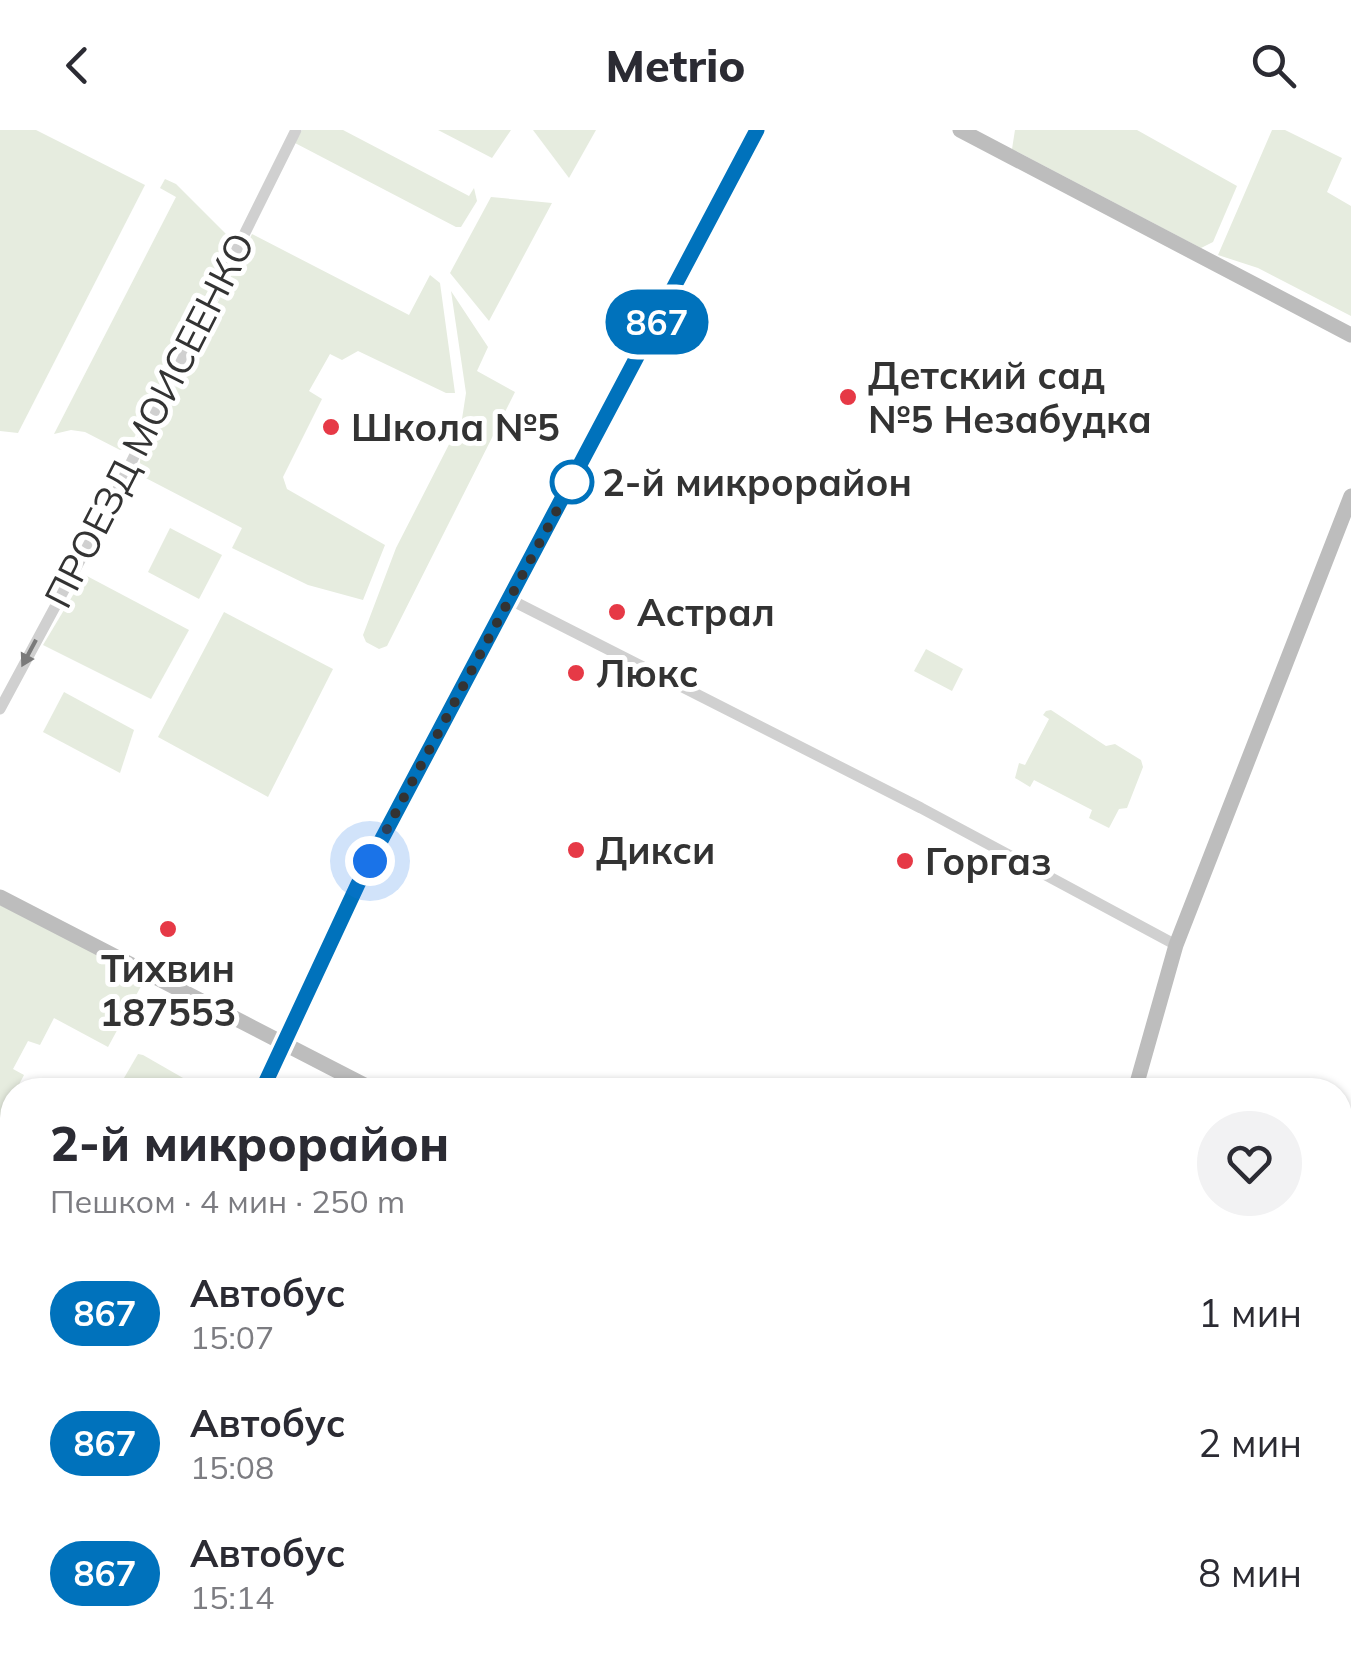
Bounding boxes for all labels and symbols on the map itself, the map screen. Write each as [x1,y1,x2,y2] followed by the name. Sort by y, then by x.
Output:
[34,224,264,616] street label: ПРОЕЗД МОИСЕЕНКО
[600,290,714,354] line badge: 867
[868,351,1152,443] place label: Детский сад №5 Незабудка
[837,386,859,408] marker: Детский сад №5 Незабудка
[351,403,560,451] place label: Школа №5
[320,416,342,438] marker: Школа №5
[602,458,912,506] place label: 2-й микрорайон
[551,461,593,503] marker: 2-й микрорайон
[637,588,775,636] place label: Астрал
[606,601,628,623] marker: Астрал
[21,639,38,668] one-way arrow
[596,649,698,697] place label: Люкс
[565,662,587,684] marker: Люкс
[596,826,715,874] place label: Дикси
[345,836,395,886] your location
[925,837,1051,885] place label: Горгаз
[565,839,587,861] marker: Дикси
[894,850,916,872] marker: Горгаз
[157,918,179,940] marker: Тихвин 187553
[100,944,236,1036] place label: Тихвин 187553

